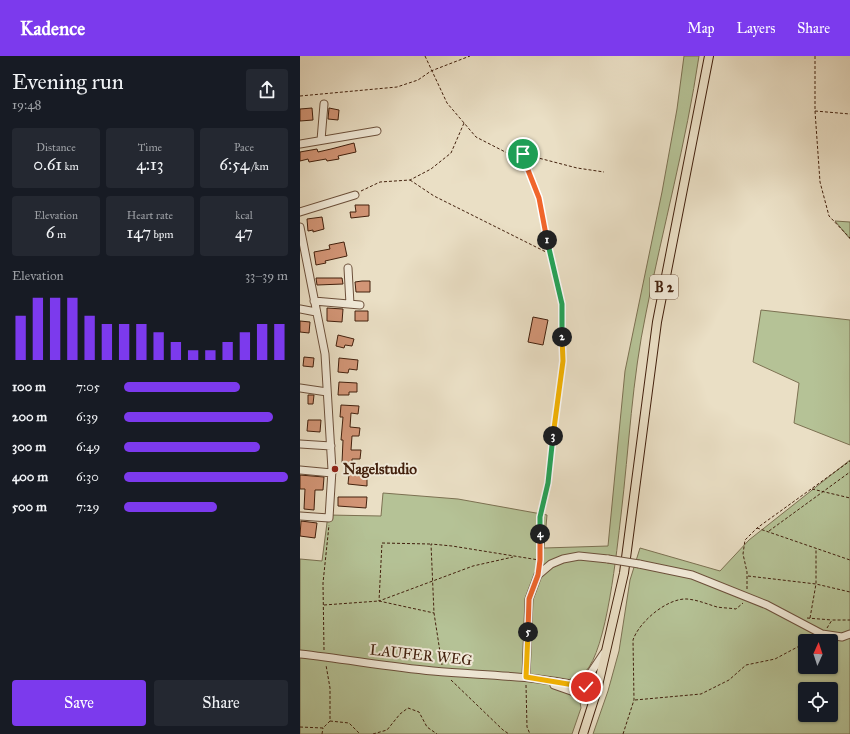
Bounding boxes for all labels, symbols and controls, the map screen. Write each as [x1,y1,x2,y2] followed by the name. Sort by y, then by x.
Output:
[20,17,85,40] text: Kadence
[687,20,715,37] text: Map
[737,20,775,37] text: Layers
[797,20,830,37] text: Share
[12,68,124,95] text: Evening run
[246,69,288,111] button: share
[12,97,41,113] text: 19:48
[506,137,540,171] pin
[36,141,76,154] text: Distance
[138,141,162,154] text: Time
[234,141,254,154] text: Pace
[512,143,534,165] icon: arrive
[33,154,62,175] text: 0.61
[136,154,164,175] text: 4:13
[219,154,249,175] text: 6:54
[62,160,79,173] text: km
[249,160,269,173] text: /km
[34,209,78,222] text: Elevation
[127,209,173,222] text: Heart rate
[235,209,253,222] text: kcal
[46,222,55,243] text: 6
[127,222,151,243] text: 147
[235,222,253,243] text: 47
[55,228,66,241] text: m
[151,228,173,241] text: bpm
[537,230,557,250] pin: 1
[545,233,549,246] text: 1
[12,268,64,284] text: Elevation
[245,268,288,284] text: 33–39 m
[650,275,678,299] road number: B 2
[552,327,572,347] pin: 2
[559,330,565,343] text: 2
[12,379,46,395] text: 100 m
[76,379,100,395] text: 7:05
[12,409,47,425] text: 200 m
[76,409,98,425] text: 6:39
[543,426,563,446] pin: 3
[551,429,555,442] text: 3
[12,439,46,455] text: 300 m
[76,439,100,455] text: 6:49
[343,460,417,479] place label: Nagelstudio
[330,464,340,474] marker: Nagelstudio
[12,469,48,485] text: 400 m
[76,469,99,485] text: 6:30
[12,499,47,515] text: 500 m
[76,499,100,515] text: 7:29
[530,524,550,544] pin: 4
[537,527,543,540] text: 4
[518,622,538,642] pin: 5
[525,625,531,638] text: 5
[798,634,838,674] north arrow
[798,634,838,722] map controls
[369,641,473,669] street label: LAUFER WEG
[569,670,603,704] pin
[575,676,597,698] icon: check
[12,680,146,726] button: Save
[154,680,288,726] button: Share
[798,682,838,722] button: locate

